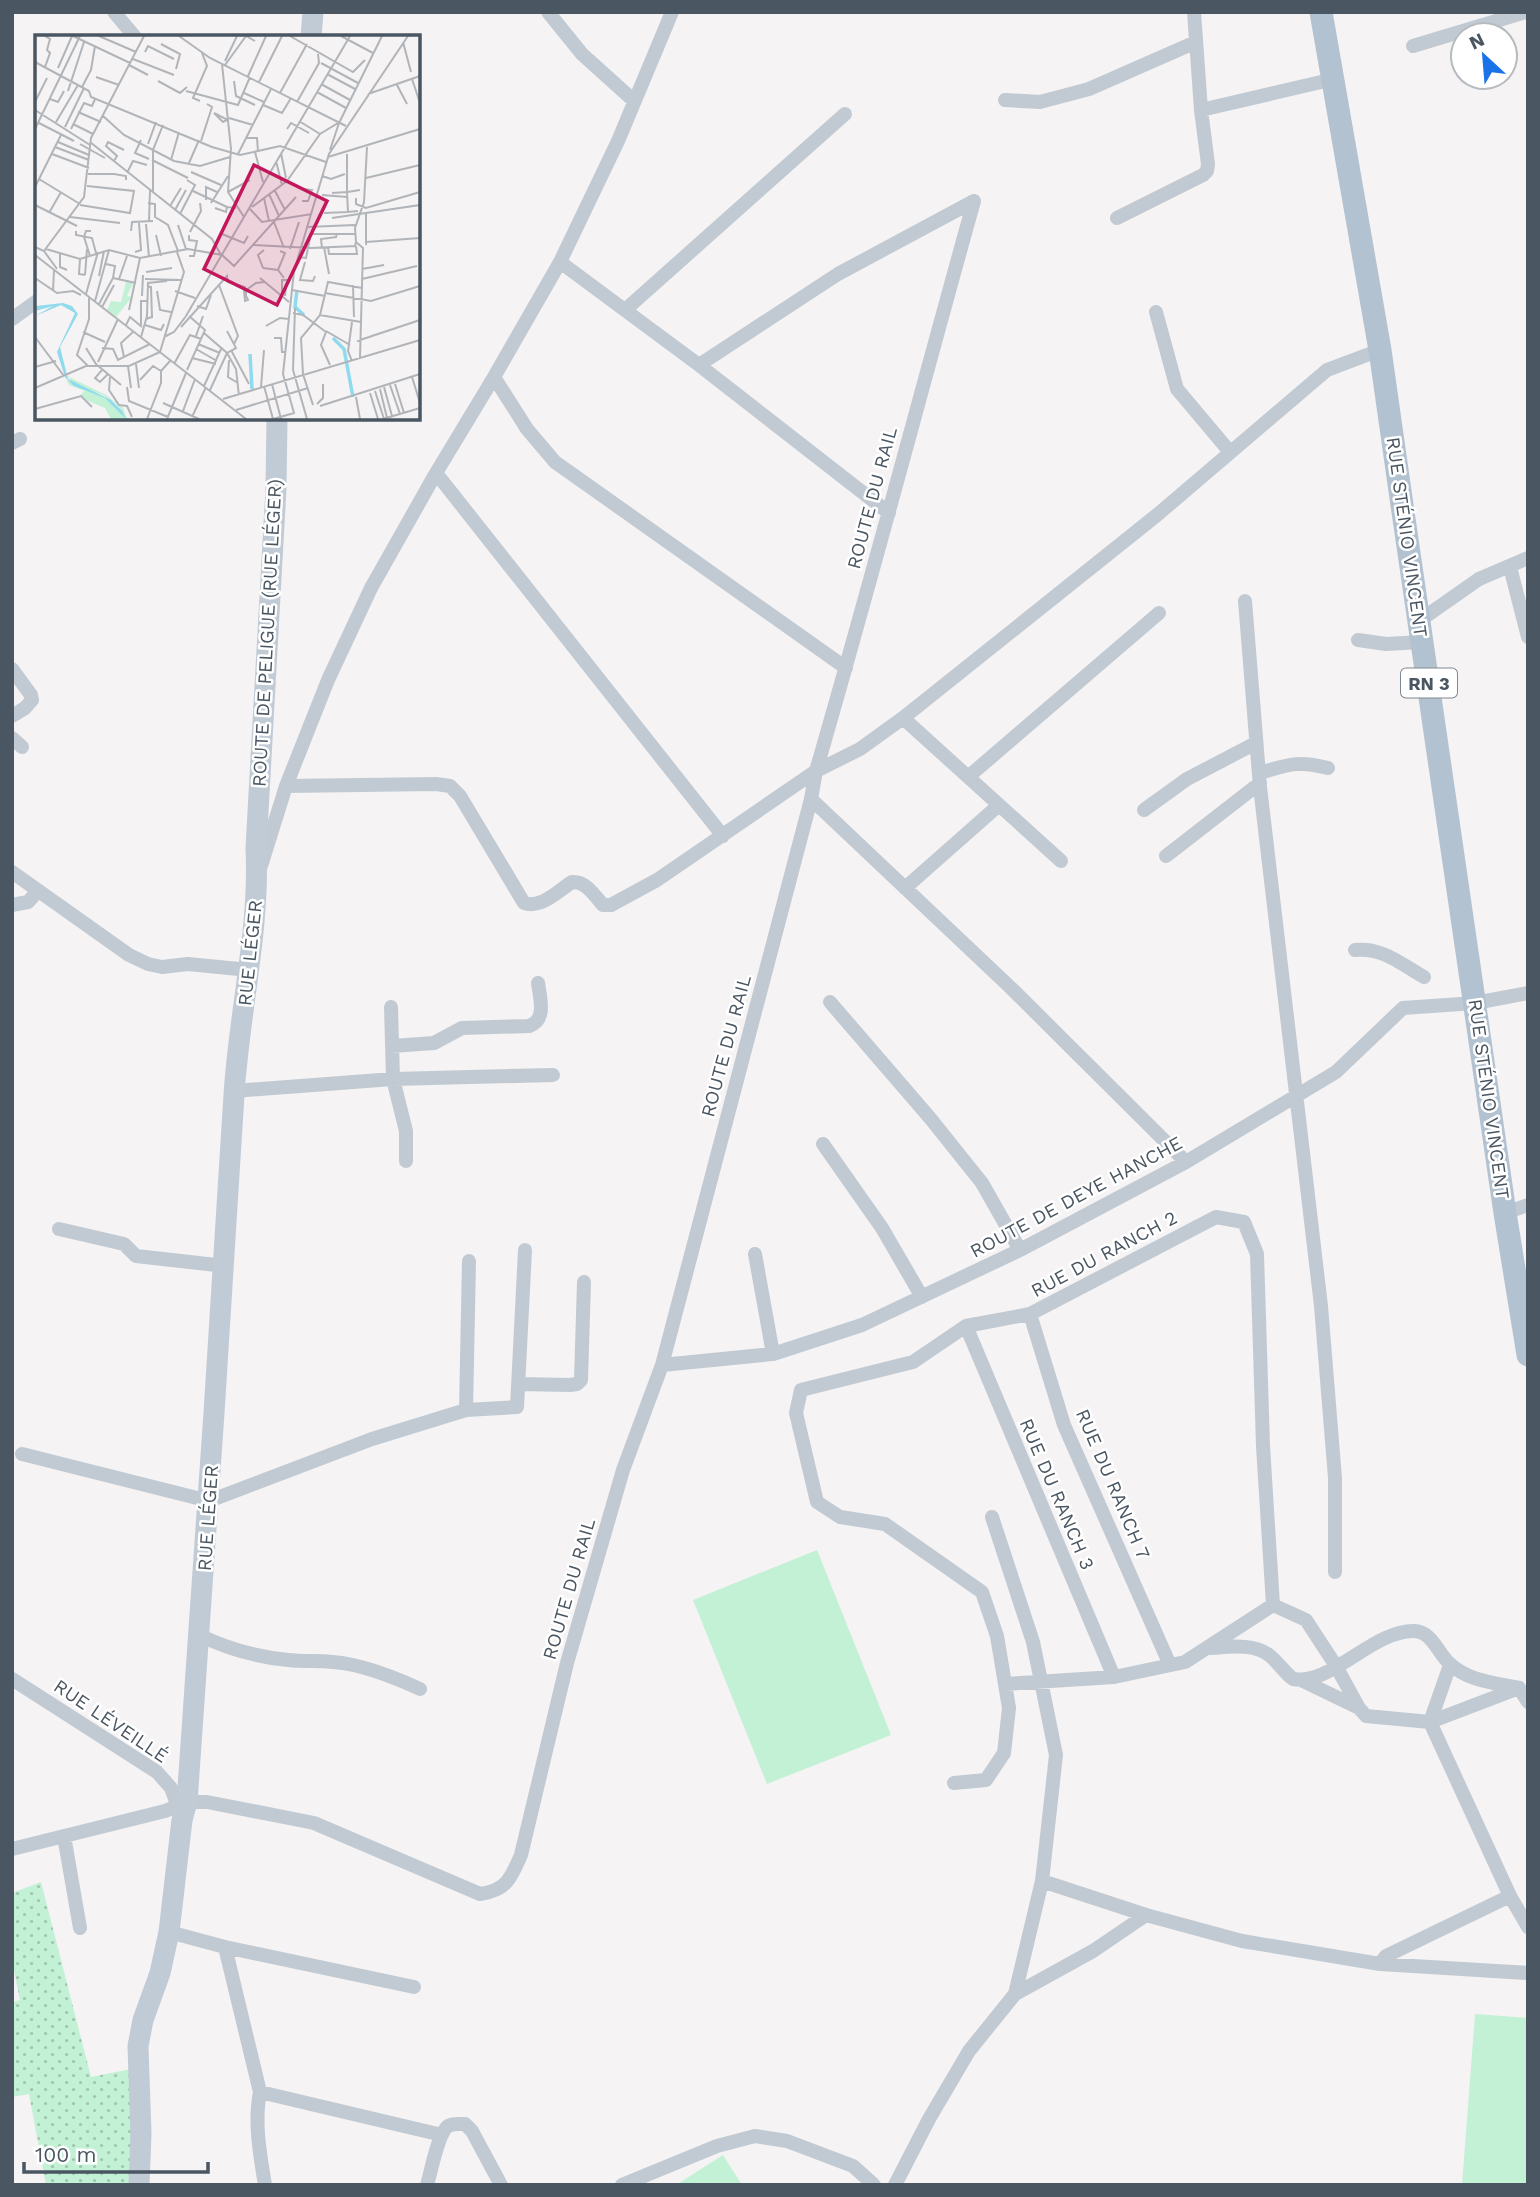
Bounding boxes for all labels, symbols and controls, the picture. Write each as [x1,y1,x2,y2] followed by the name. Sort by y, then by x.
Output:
[1449,21,1519,91] north arrow
[1465,28,1488,55] text: N
[35,35,420,420] inset map
[842,424,902,572] street label: ROUTE DU RAIL
[1382,435,1432,639] street label: RUE STÉNIO VINCENT
[247,479,287,787] street label: ROUTE DE PELIGUE (RUE LÉGER)
[1401,668,1457,698] road number: RN 3
[233,899,267,1007] street label: RUE LÉGER
[696,972,756,1120] street label: ROUTE DU RAIL
[1464,997,1514,1201] street label: RUE STÉNIO VINCENT
[966,1131,1186,1263] street label: ROUTE DE DEYE HANCHE
[1027,1206,1181,1302] street label: RUE DU RANCH 2
[1071,1405,1155,1563] street label: RUE DU RANCH 7
[1015,1415,1099,1573] street label: RUE DU RANCH 3
[193,1464,223,1572] street label: RUE LÉGER
[538,1516,600,1662] street label: ROUTE DU RAIL
[49,1674,173,1768] street label: RUE LÉVEILLÉ
[24,2130,208,2174] scale bar
[35,2142,97,2167] text: 100 m

